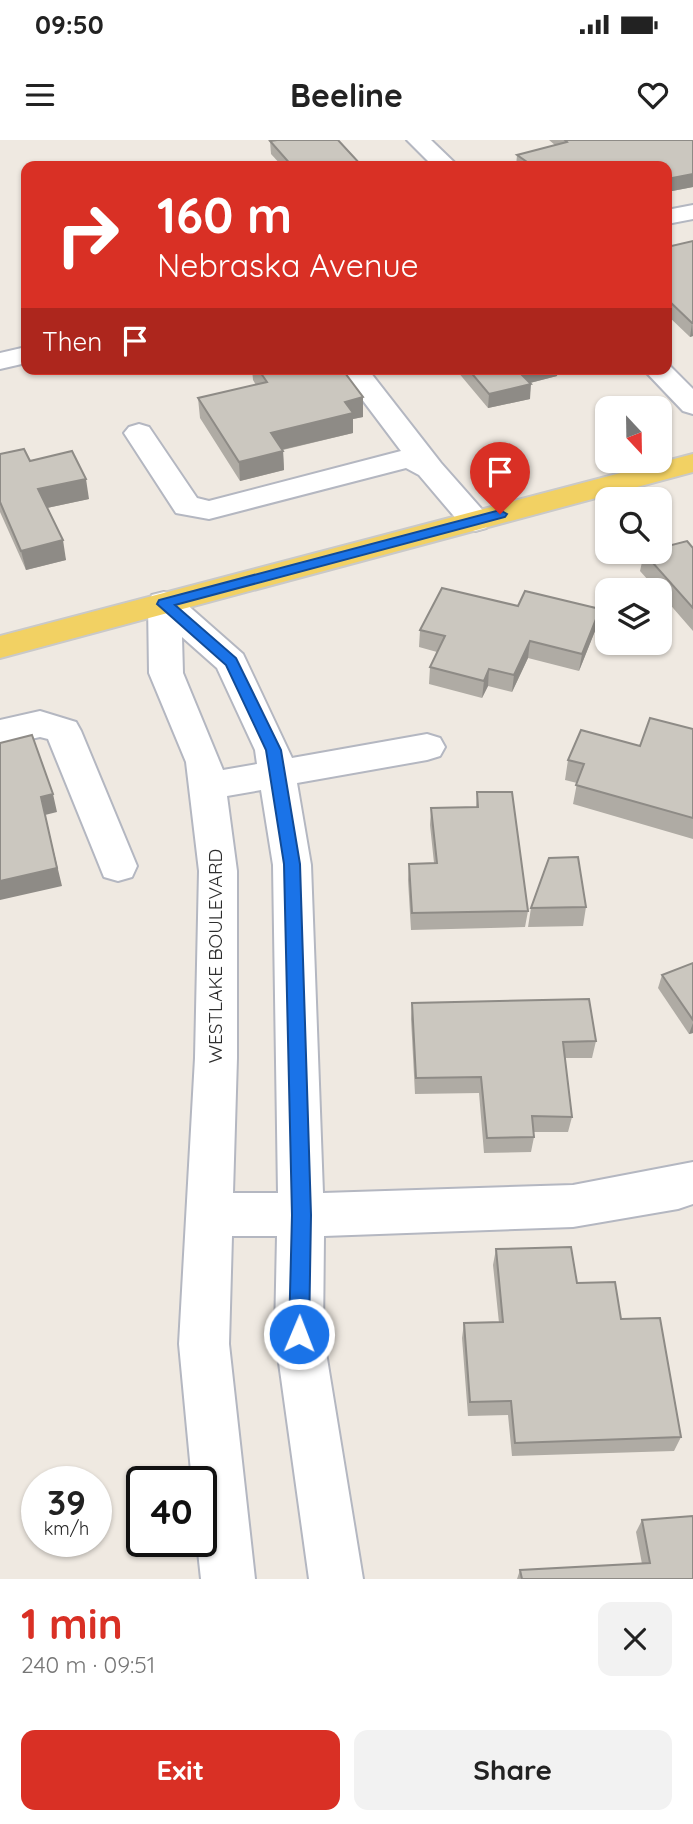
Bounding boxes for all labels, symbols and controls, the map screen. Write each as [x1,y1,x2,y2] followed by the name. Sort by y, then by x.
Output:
[35,8,104,41] text: 09:50
[290,75,403,115] text: Beeline
[21,76,59,114] icon: menu
[634,76,672,114] icon: heart
[157,184,292,245] text: 160 m
[42,189,133,280] icon: right
[157,245,419,285] text: Nebraska Avenue
[116,322,154,360] icon: arrive
[42,325,102,358] text: Then
[595,396,672,472] north arrow
[595,396,672,655] map controls
[470,442,530,514] pin
[481,453,519,491] icon: arrive
[595,487,672,564] button: search
[595,578,672,655] button: layers
[203,849,227,1063] street label: WESTLAKE BOULEVARD
[262,1297,336,1371] position arrow
[126,1466,217,1557] speed limit sign: 40
[47,1480,86,1524] text: 39
[44,1517,89,1540] text: km/h
[21,1597,123,1650] text: 1 min
[598,1602,672,1676] button: close
[21,1650,155,1679] text: 240 m · 09:51
[21,1730,340,1810] button: Exit
[354,1730,672,1810] button: Share

